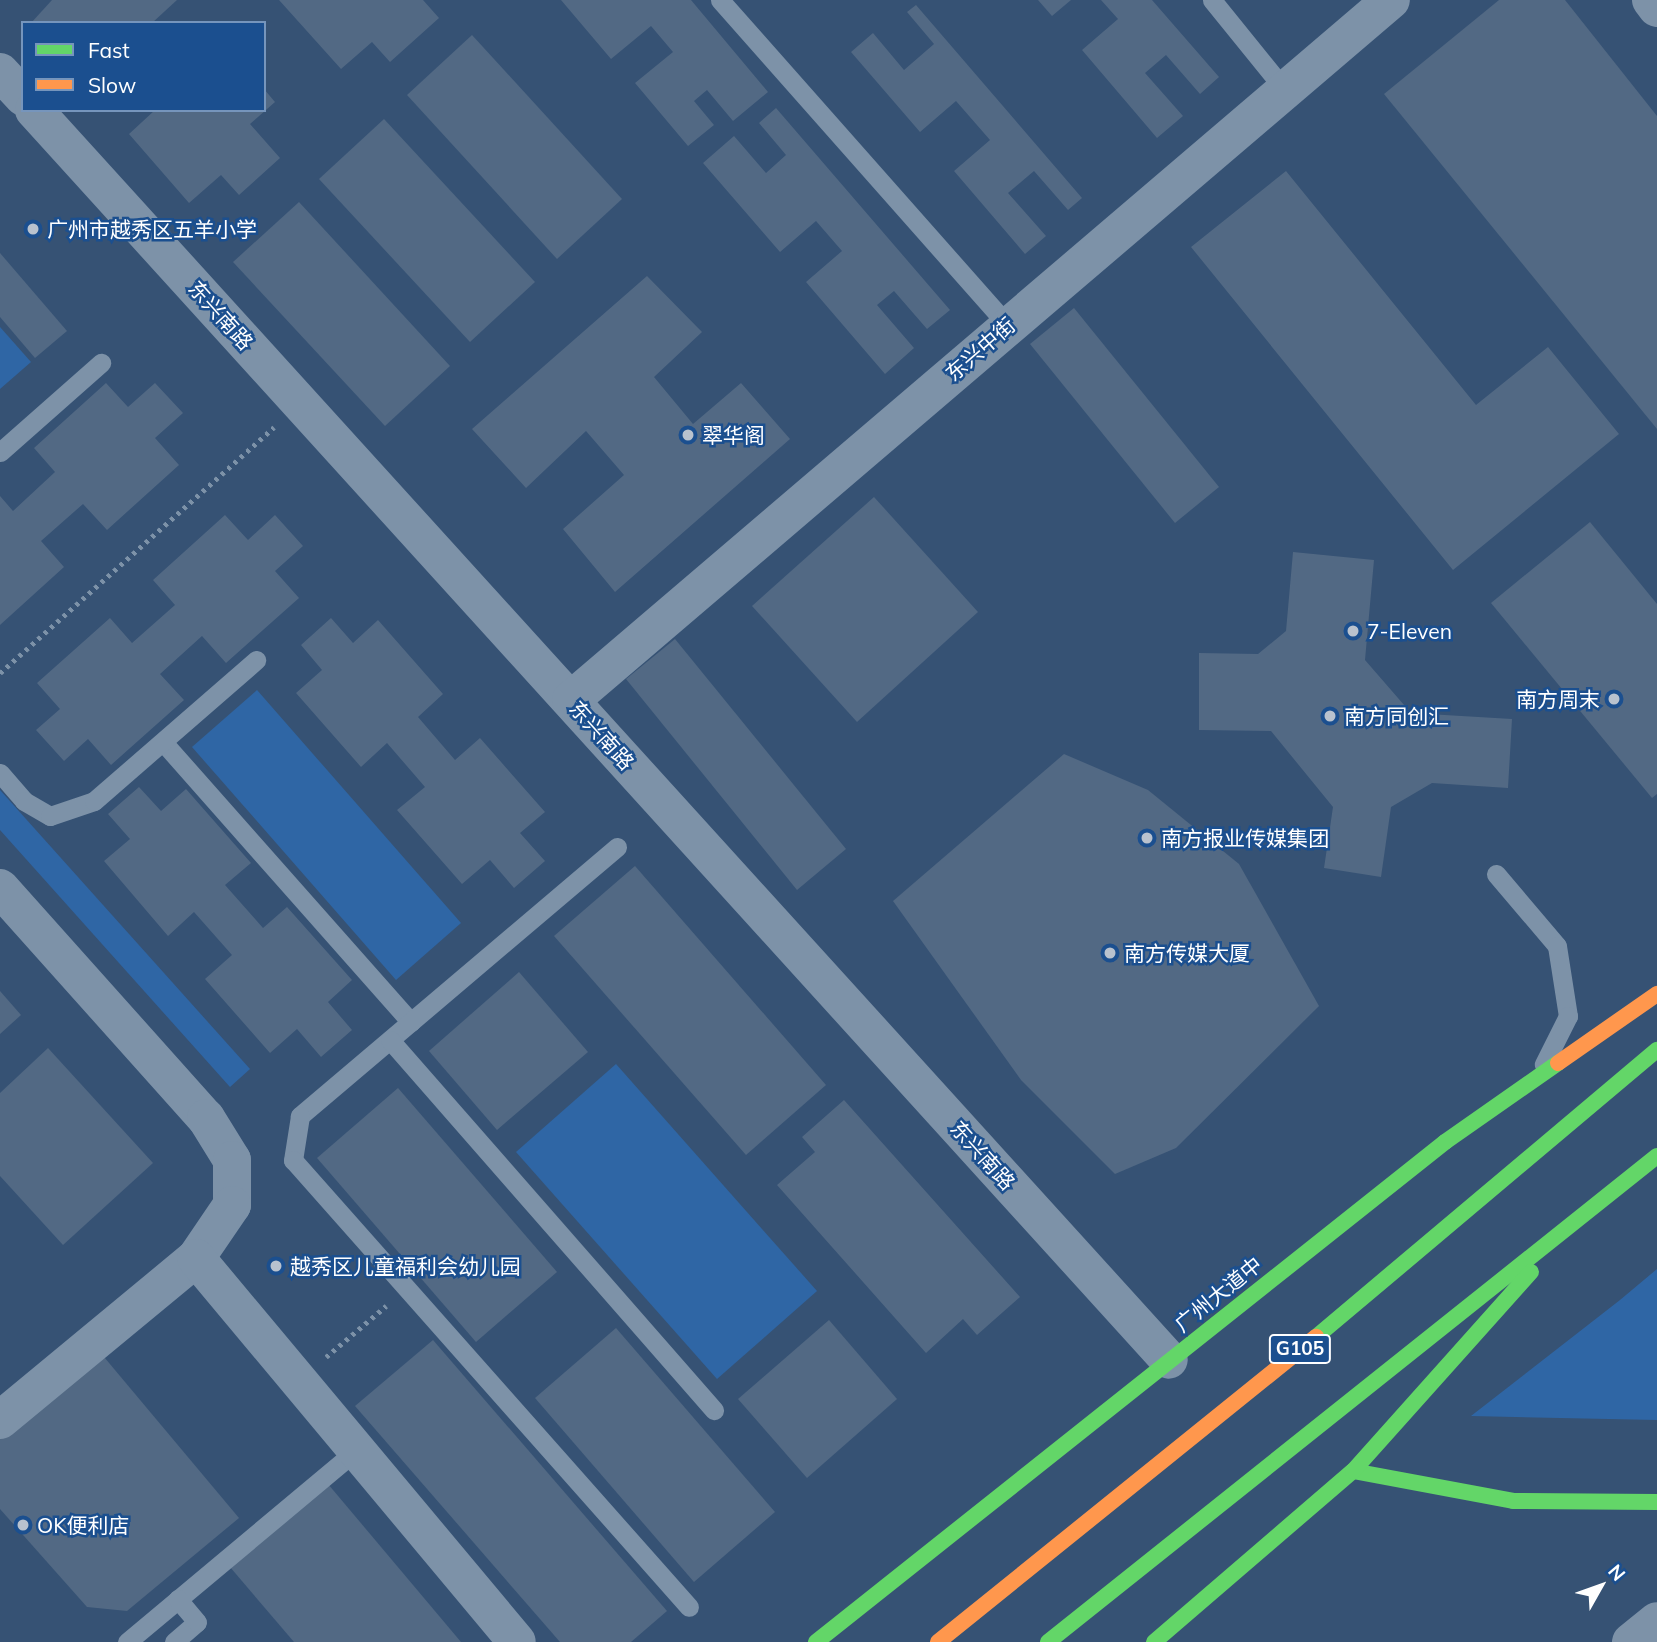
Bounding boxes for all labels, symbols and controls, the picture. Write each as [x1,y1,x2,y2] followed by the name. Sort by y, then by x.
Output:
[21,21,266,112] legend
[88,37,130,63] text: Fast
[88,72,136,98] text: Slow
[47,216,257,242] place label: 广州市越秀区五羊小学
[25,221,41,237] marker: 广州市越秀区五羊小学
[184,275,258,355] street label: 东兴南路
[940,312,1020,386] street label: 东兴中街
[702,422,765,448] place label: 翠华阁
[680,427,696,443] marker: 翠华阁
[1367,618,1452,644] place label: 7-Eleven
[1345,623,1361,639] marker: 7-Eleven
[1516,686,1600,712] place label: 南方周末
[1606,691,1622,707] marker: 南方周末
[565,695,639,775] street label: 东兴南路
[1344,703,1449,729] place label: 南方同创汇
[1322,708,1338,724] marker: 南方同创汇
[1161,825,1329,851] place label: 南方报业传媒集团
[1139,830,1155,846] marker: 南方报业传媒集团
[1124,940,1250,966] place label: 南方传媒大厦
[1102,945,1118,961] marker: 南方传媒大厦
[946,1115,1020,1195] street label: 东兴南路
[1169,1251,1267,1337] street label: 广州大道中
[290,1253,521,1279] place label: 越秀区儿童福利会幼儿园
[268,1258,284,1274] marker: 越秀区儿童福利会幼儿园
[1268,1334,1332,1364] road number: G105
[37,1512,130,1538] place label: OK便利店
[15,1517,31,1533] marker: OK便利店
[1566,1551,1636,1621] north arrow
[1603,1559,1631,1586] text: N

